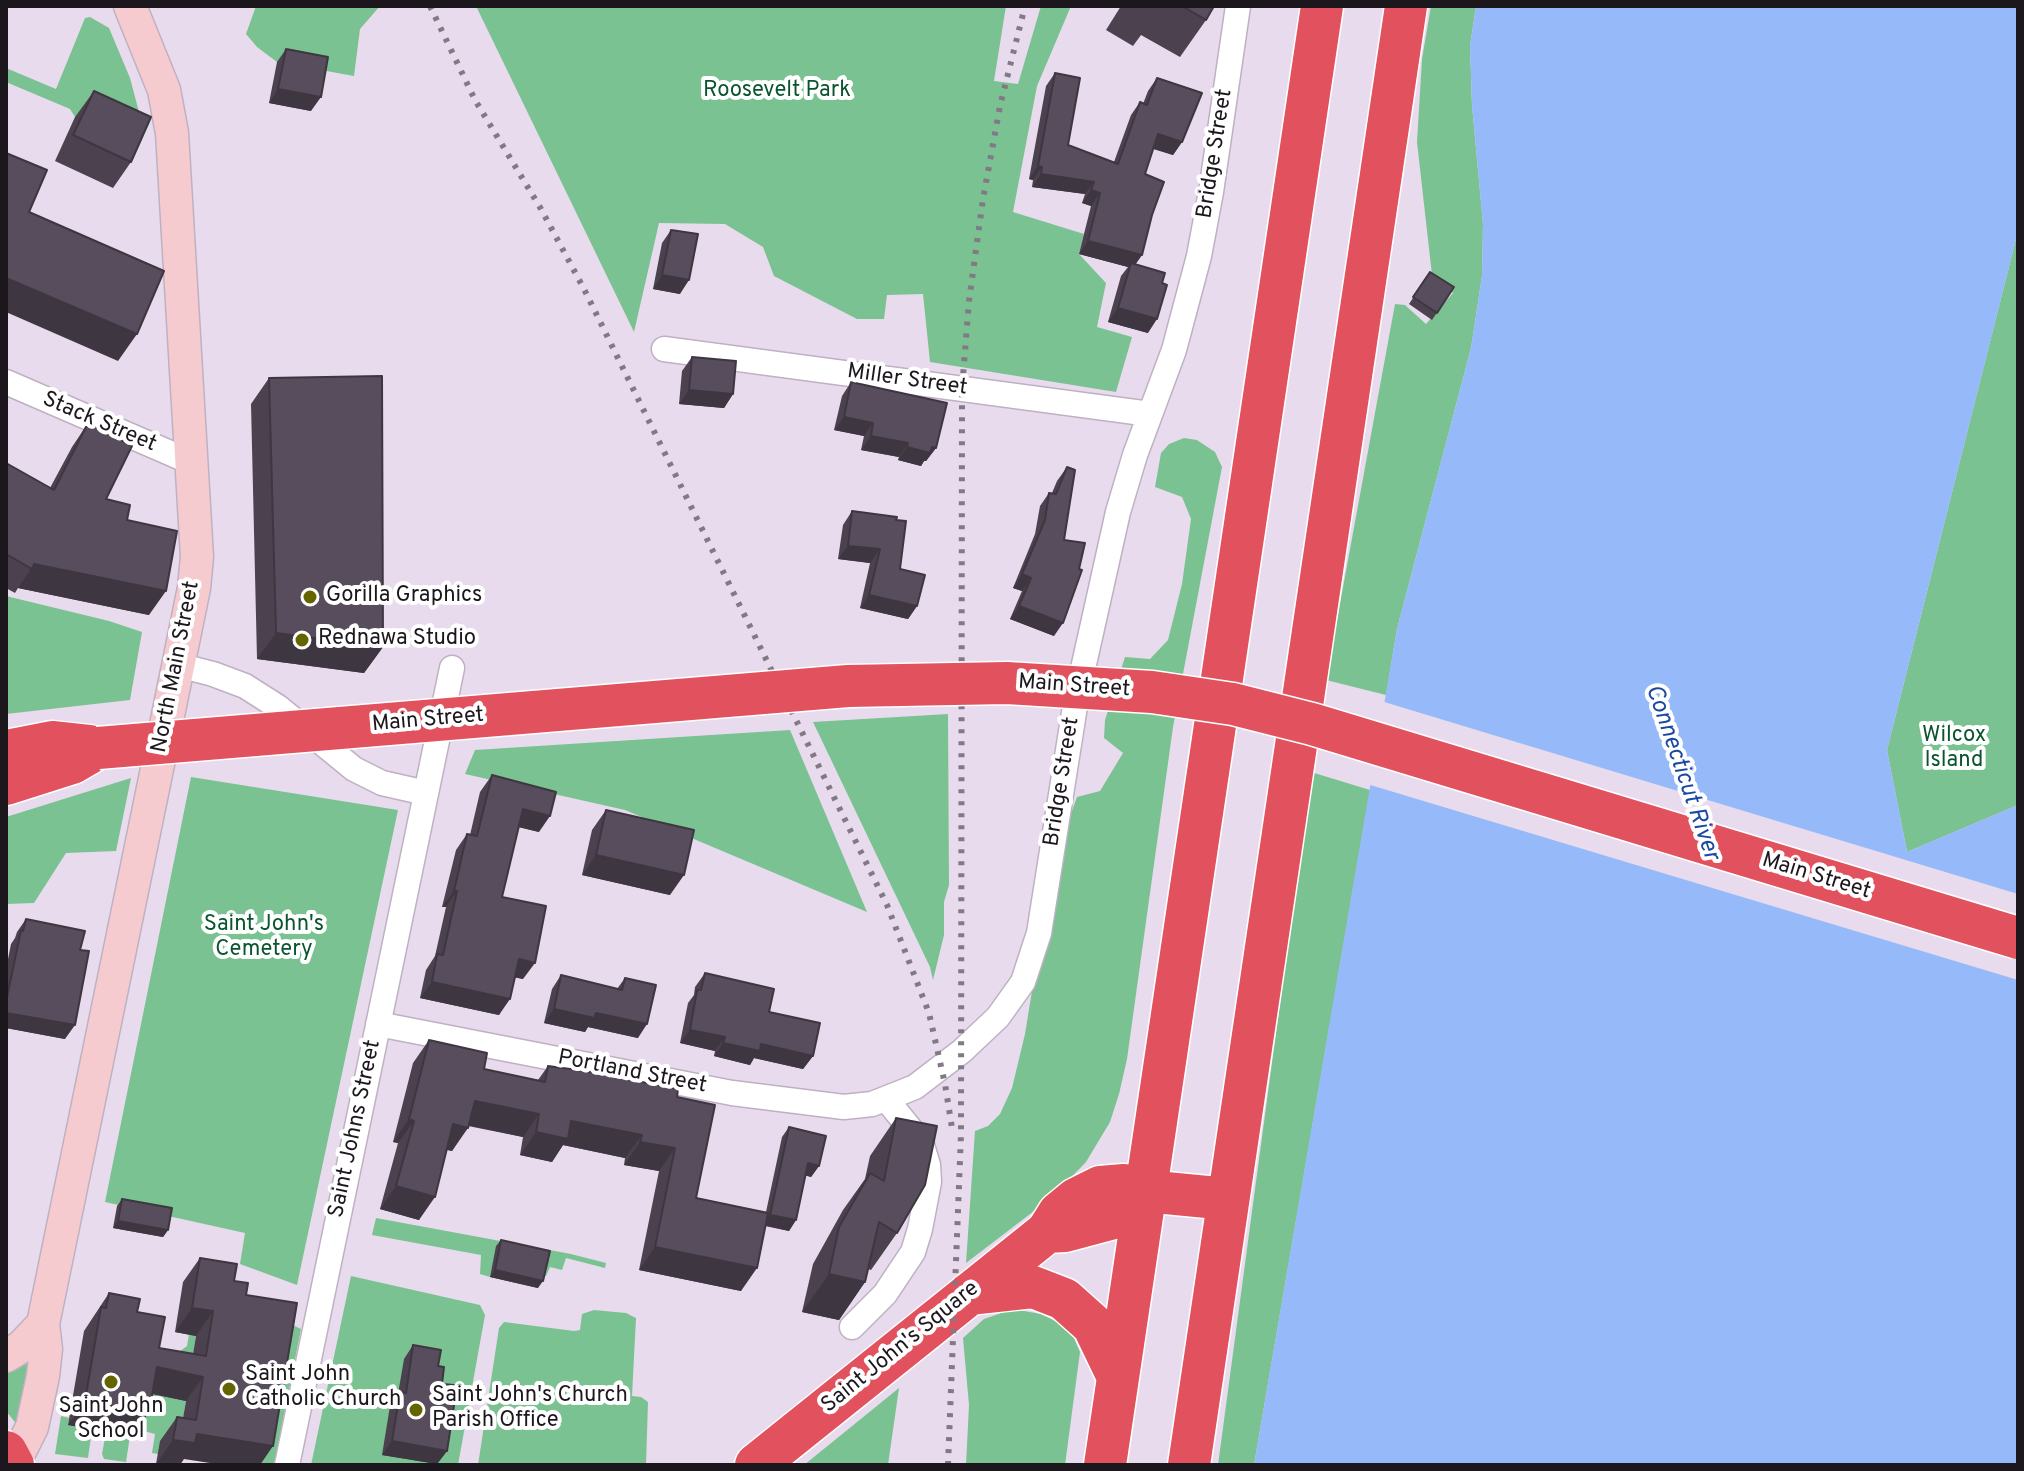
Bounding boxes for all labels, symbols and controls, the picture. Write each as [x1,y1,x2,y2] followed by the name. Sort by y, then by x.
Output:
[703,79,851,105] park label: Roosevelt Park
[1193,87,1239,221] street label: Bridge Street
[845,359,969,403] street label: Miller Street
[38,387,160,459] street label: Stack Street
[147,579,207,755] street label: North Main Street
[326,584,482,610] place label: Gorilla Graphics
[301,588,319,606] marker: Gorilla Graphics
[318,627,476,653] place label: Rednawa Studio
[293,631,311,649] marker: Rednawa Studio
[1017,670,1131,704] street label: Main Street
[1637,681,1725,865] water label: Connecticut River
[371,703,485,739] street label: Main Street
[1040,715,1086,849] street label: Bridge Street
[1922,724,1986,776] park label: Wilcox Island
[1758,848,1874,906] street label: Main Street
[204,913,324,964] park label: Saint John's Cemetery
[324,1038,388,1220] street label: Saint Johns Street
[555,1046,709,1100] street label: Portland Street
[817,1276,985,1420] street label: Saint John's Square
[245,1363,401,1414] place label: Saint John Catholic Church
[102,1373,120,1391] marker: Saint John School
[220,1380,238,1398] marker: Saint John Catholic Church
[432,1384,628,1436] place label: Saint John's Church Parish Office
[58,1395,164,1446] place label: Saint John School
[407,1401,425,1419] marker: Saint John's Church Parish Office

